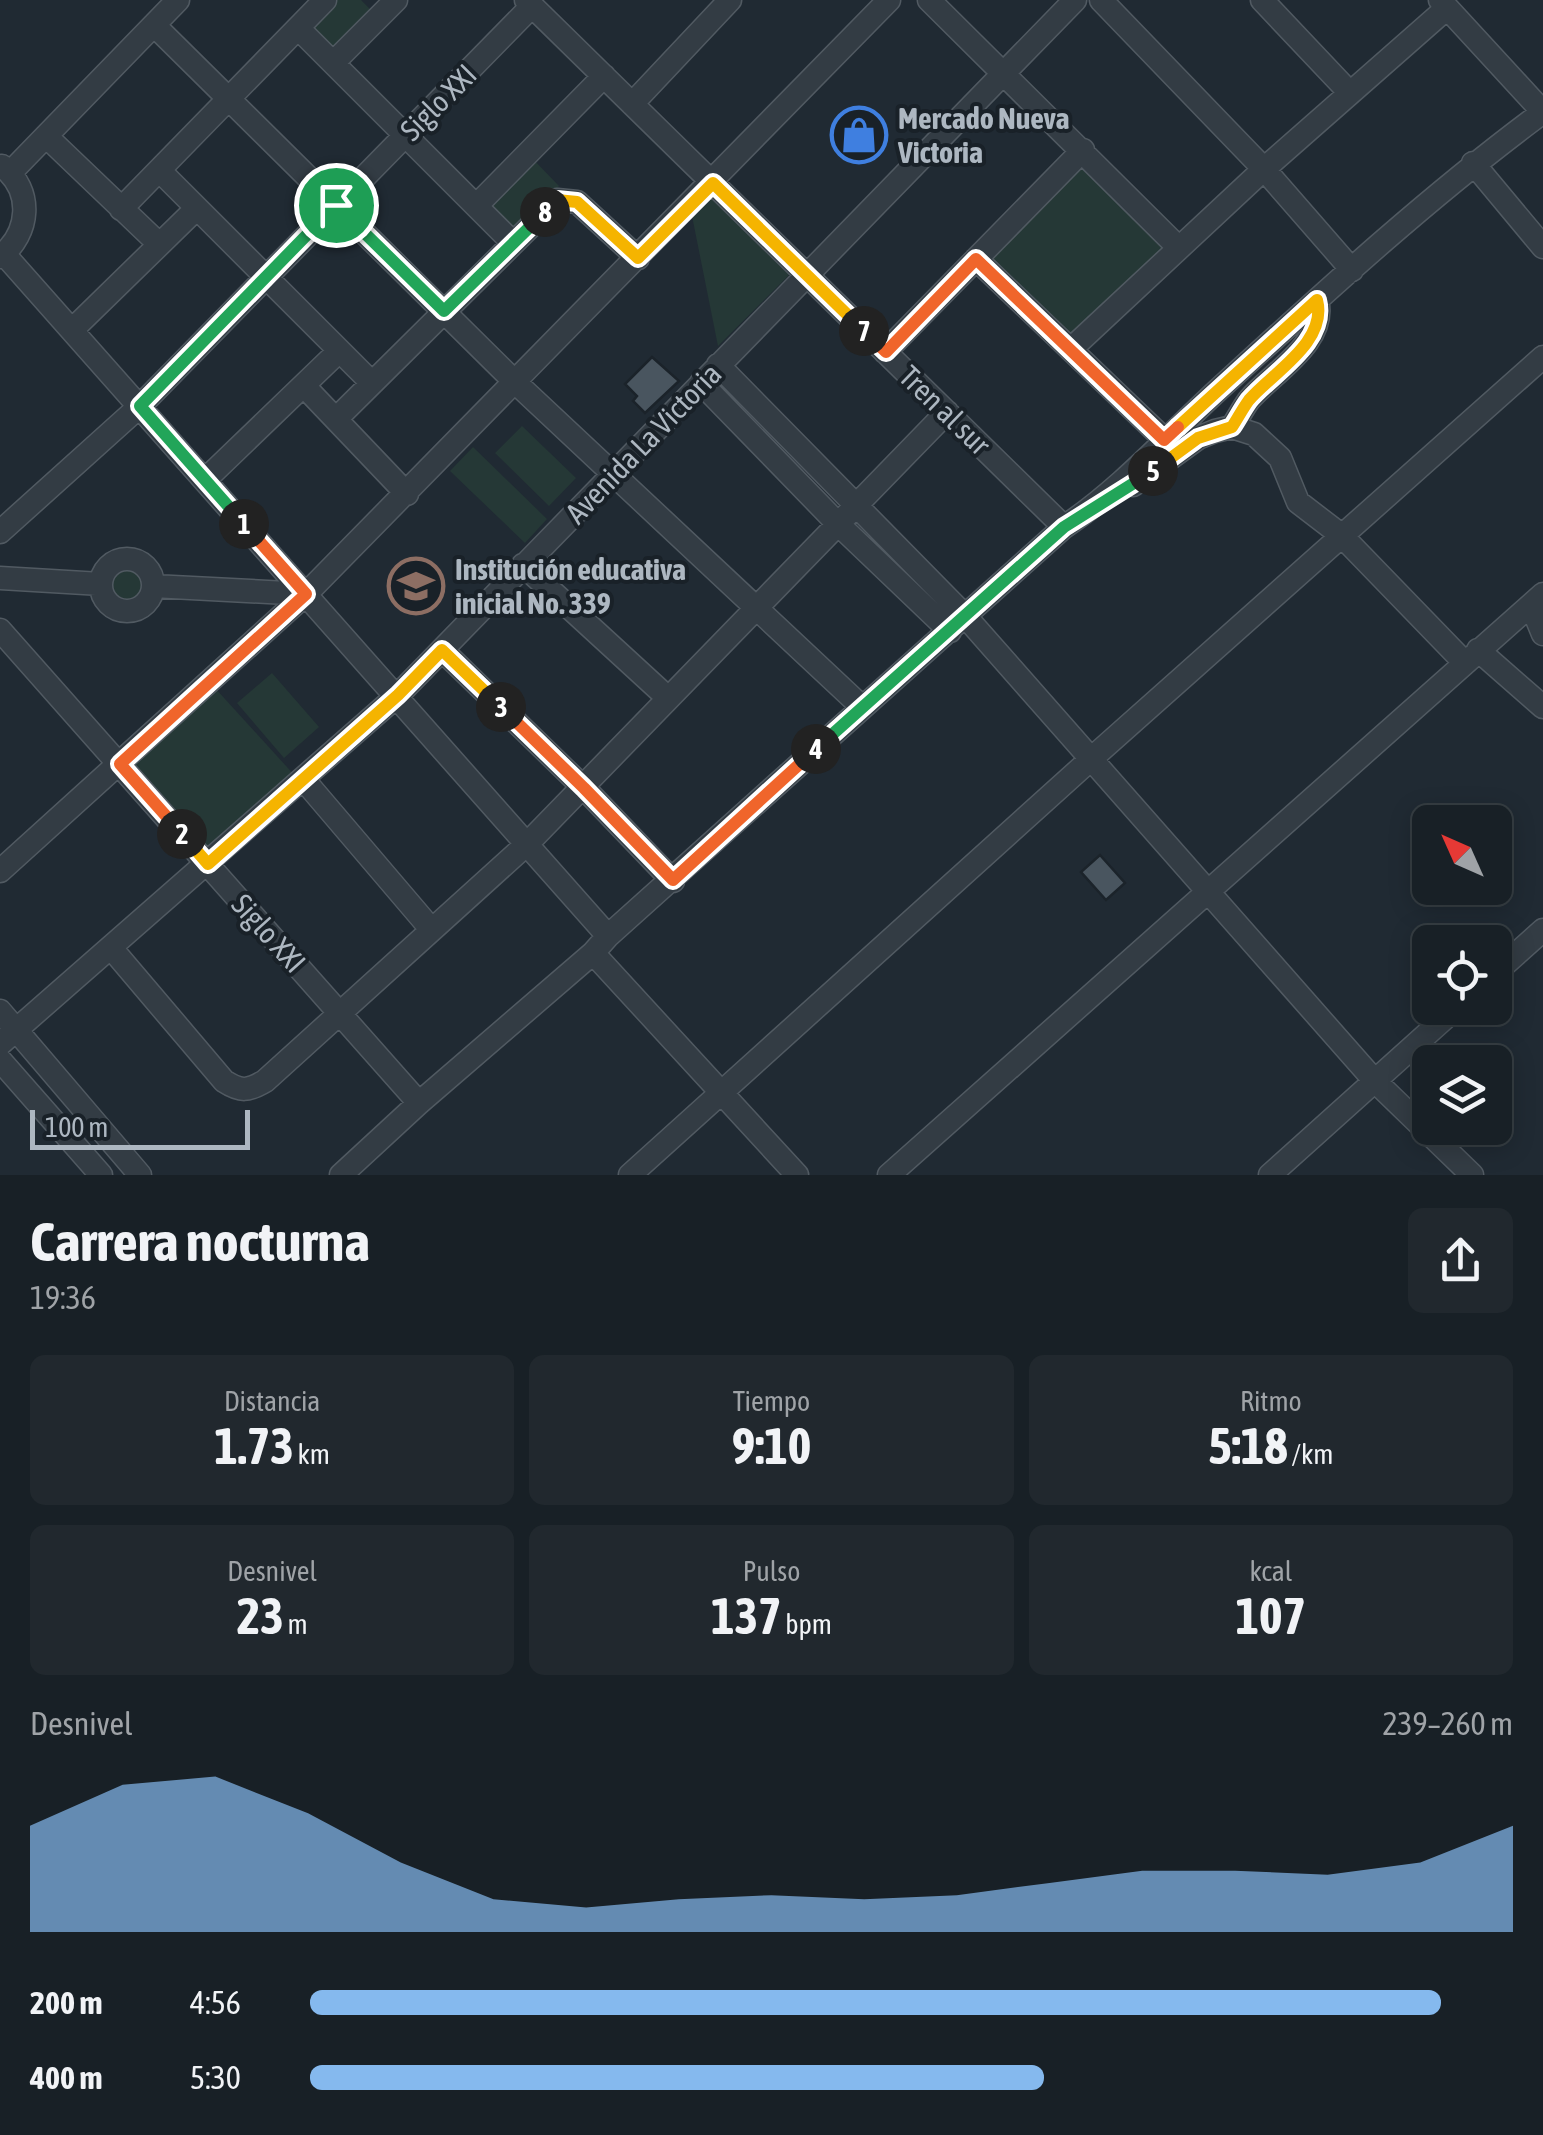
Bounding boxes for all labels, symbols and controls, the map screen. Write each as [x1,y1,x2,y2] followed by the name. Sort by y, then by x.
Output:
[393,57,483,147] street label: Siglo XXI
[897,101,1070,169] place label: Mercado Nueva Victoria
[829,105,889,165] shop icon: Mercado Nueva Victoria
[294,163,379,248] pin
[309,178,364,233] icon: arrive
[520,187,570,237] pin: 8
[538,196,552,228] text: 8
[839,306,889,356] pin: 7
[857,315,871,347] text: 7
[558,356,728,530] street label: Avenida La Victoria
[893,359,998,462] street label: Tren al sur
[1128,446,1178,496] pin: 5
[1146,455,1160,487] text: 5
[219,499,269,549] pin: 1
[237,508,251,540] text: 1
[455,552,686,620] place label: Institución educativa inicial No. 339
[386,556,446,616] school or university icon: Institución educativa inicial No. 339
[476,682,526,732] pin: 3
[494,691,508,723] text: 3
[791,724,841,774] pin: 4
[809,733,823,765] text: 4
[1412,805,1512,905] north arrow
[1412,805,1512,1145] map controls
[157,809,207,859] pin: 2
[175,818,189,850] text: 2
[225,887,313,979] street label: Siglo XXI
[1412,925,1512,1025] button: locate
[1412,1045,1512,1145] button: layers
[30,1105,250,1150] scale bar
[45,1111,108,1143] text: 100 m
[1408,1208,1513,1313] button: share
[30,1210,370,1273] text: Carrera nocturna
[30,1279,96,1316] text: 19:36
[224,1385,320,1417] text: Distancia
[733,1385,810,1417] text: Tiempo
[1240,1385,1302,1417] text: Ritmo
[214,1417,294,1475] text: 1.73
[732,1417,811,1475] text: 9:10
[1208,1417,1288,1475] text: 5:18
[294,1438,330,1470] text: km
[1288,1438,1333,1470] text: /km
[227,1555,317,1587] text: Desnivel
[743,1555,800,1587] text: Pulso
[1250,1555,1292,1587] text: kcal
[237,1587,284,1645] text: 23
[711,1587,781,1645] text: 137
[1236,1587,1306,1645] text: 107
[284,1608,308,1640] text: m
[781,1608,832,1640] text: bpm
[30,1705,133,1742] text: Desnivel
[1383,1705,1513,1742] text: 239–260 m
[30,1984,103,2021] text: 200 m
[190,1984,241,2021] text: 4:56
[30,2059,103,2096] text: 400 m
[190,2059,241,2096] text: 5:30

